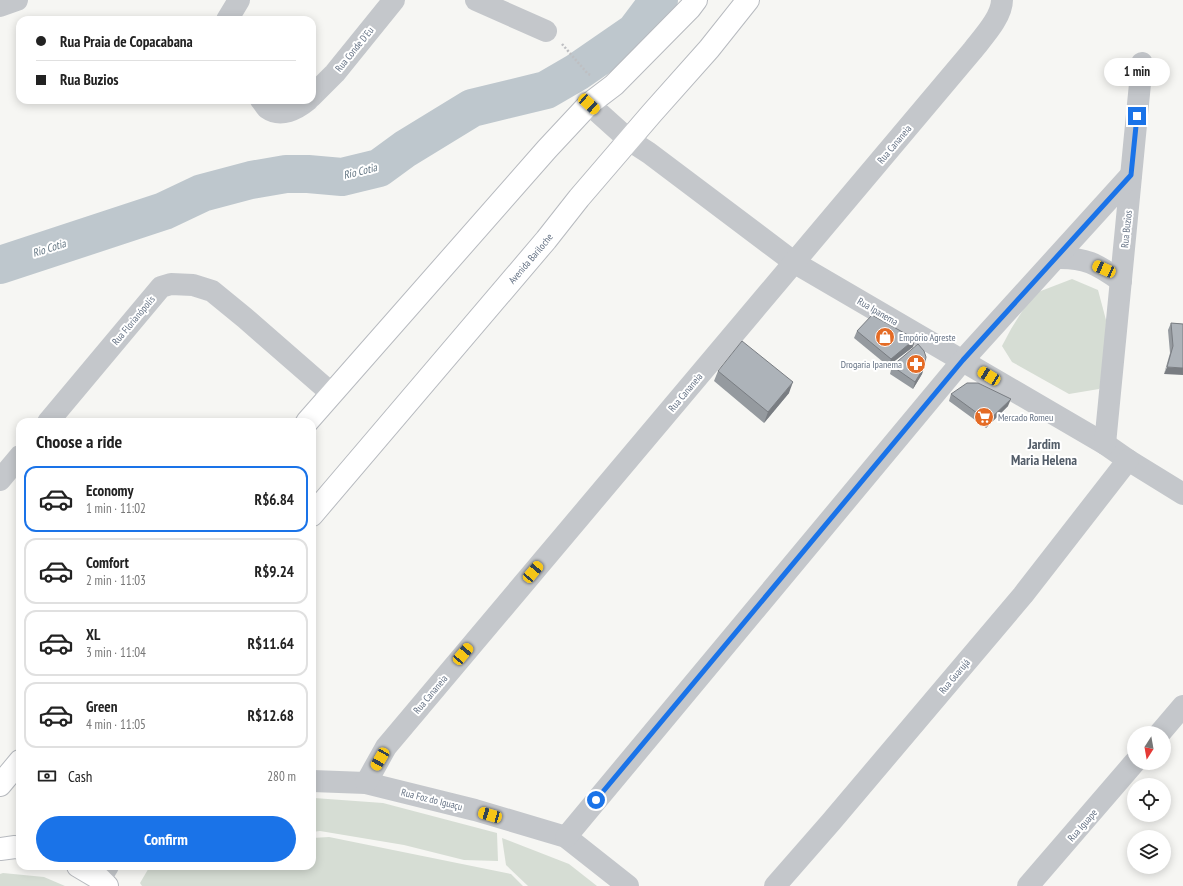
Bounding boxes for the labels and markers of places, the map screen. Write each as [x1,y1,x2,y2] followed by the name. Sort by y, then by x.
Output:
[874,326,896,348] shop icon: Empório Agreste
[899,331,956,344] place label: Empório Agreste
[905,353,927,375] pharmacy icon: Drogaria Ipanema
[841,358,902,371] place label: Drogaria Ipanema
[973,406,995,428] supermarket icon: Mercado Romeu
[998,411,1053,424] place label: Mercado Romeu

